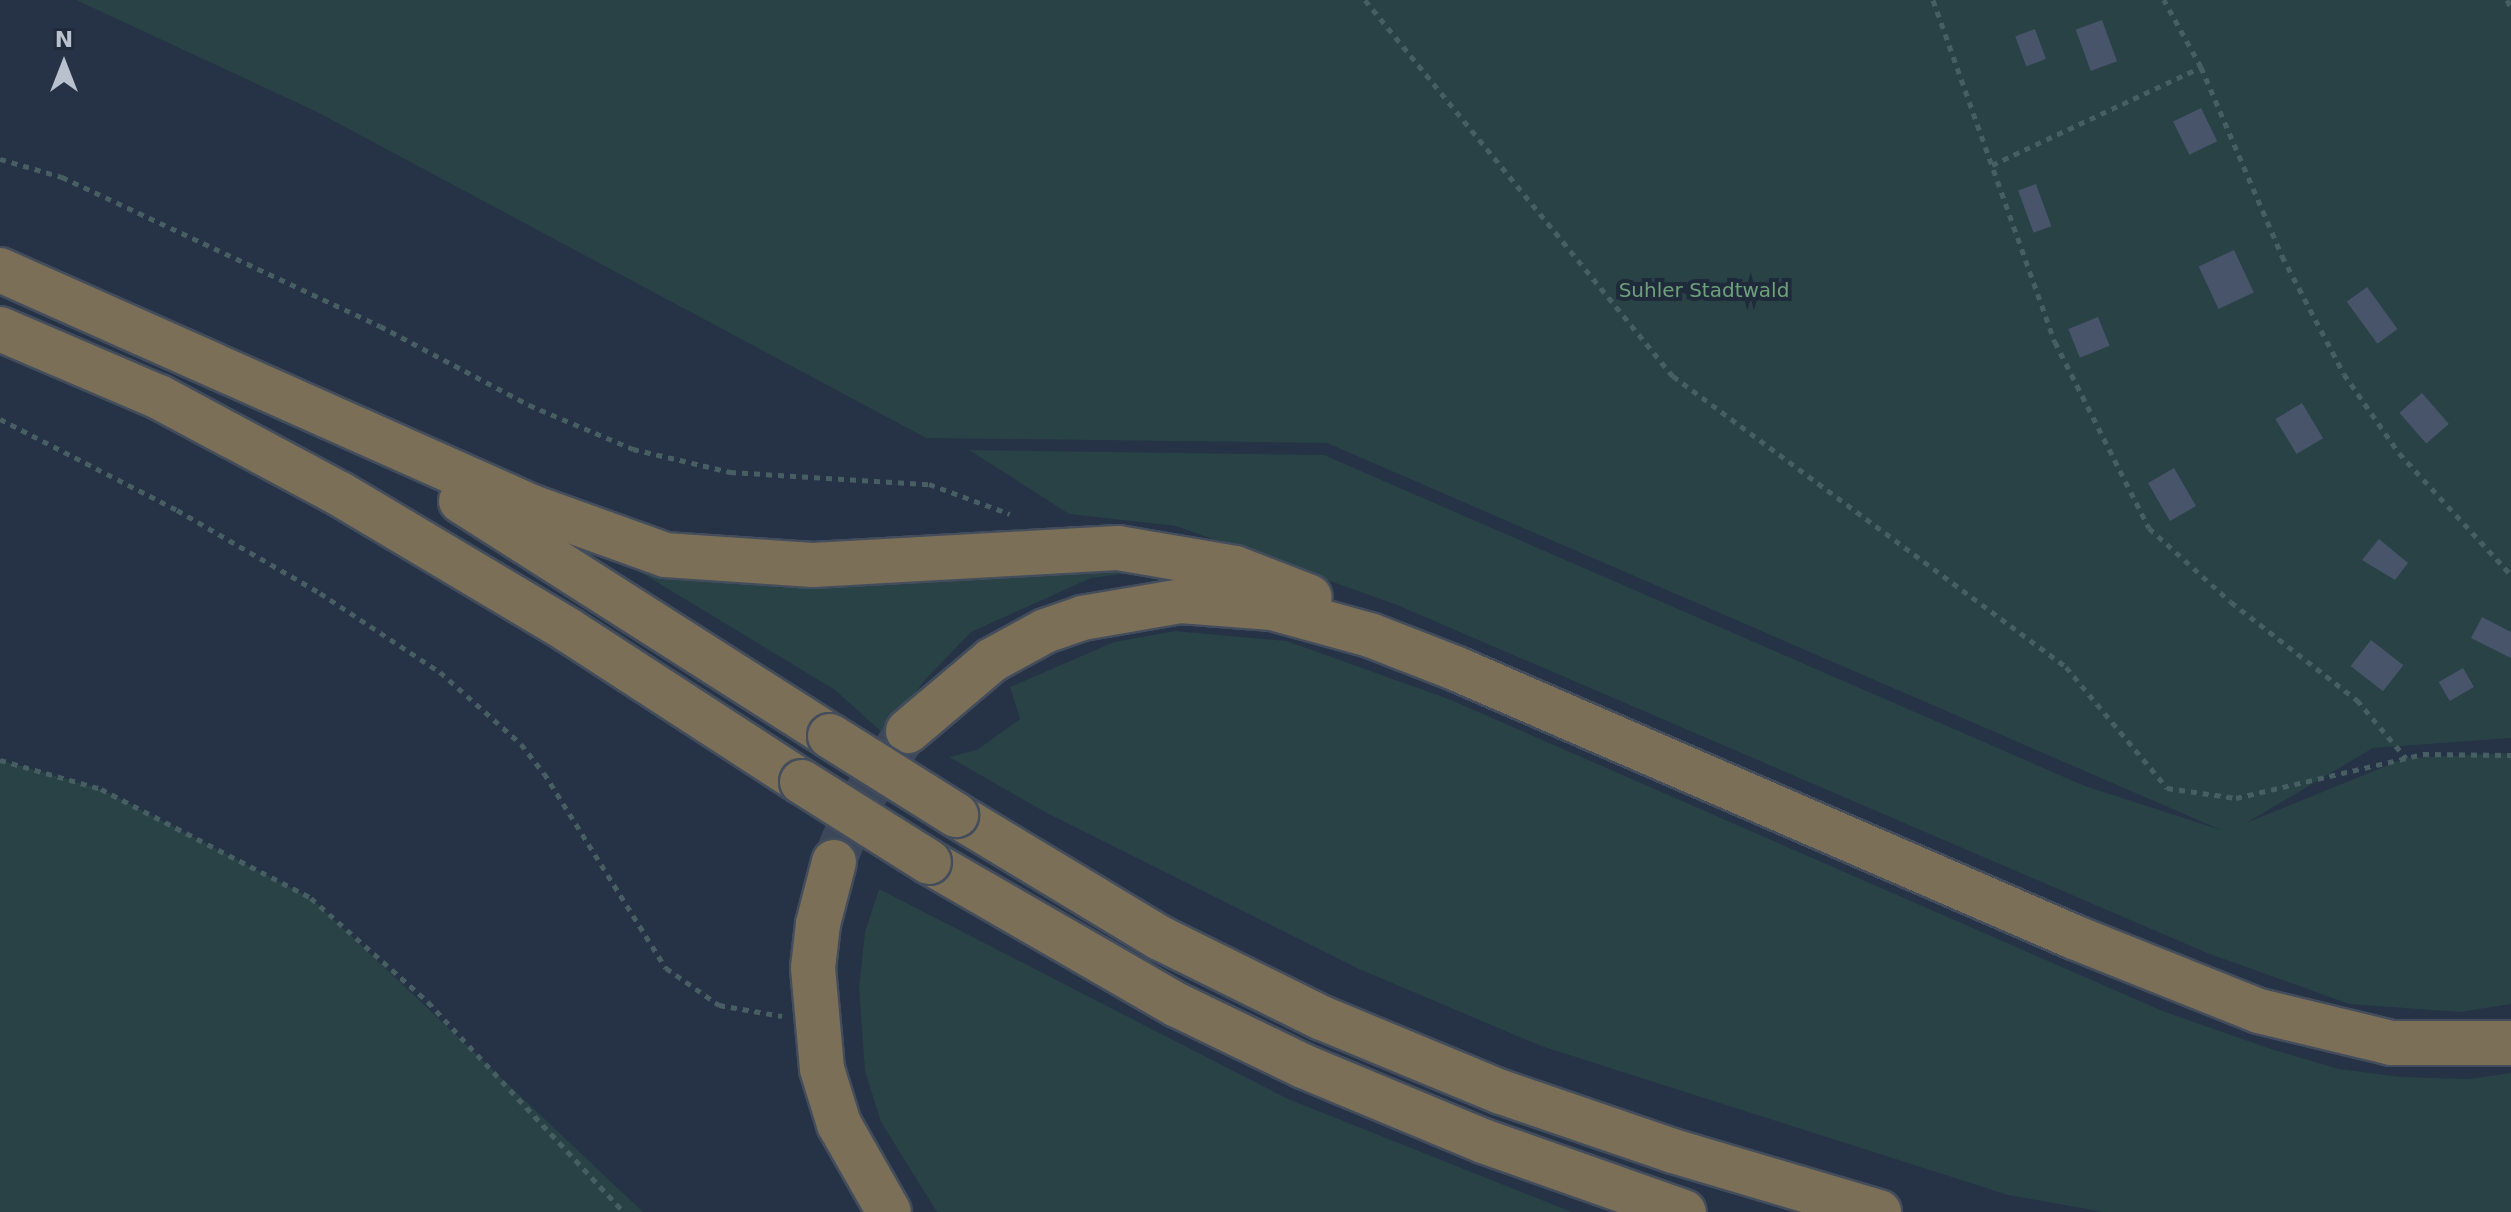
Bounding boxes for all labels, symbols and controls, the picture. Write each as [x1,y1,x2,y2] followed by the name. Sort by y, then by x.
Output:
[24,24,104,104] north arrow
[55,27,73,52] text: N
[1619,278,1789,302] park label: Suhler Stadtwald

